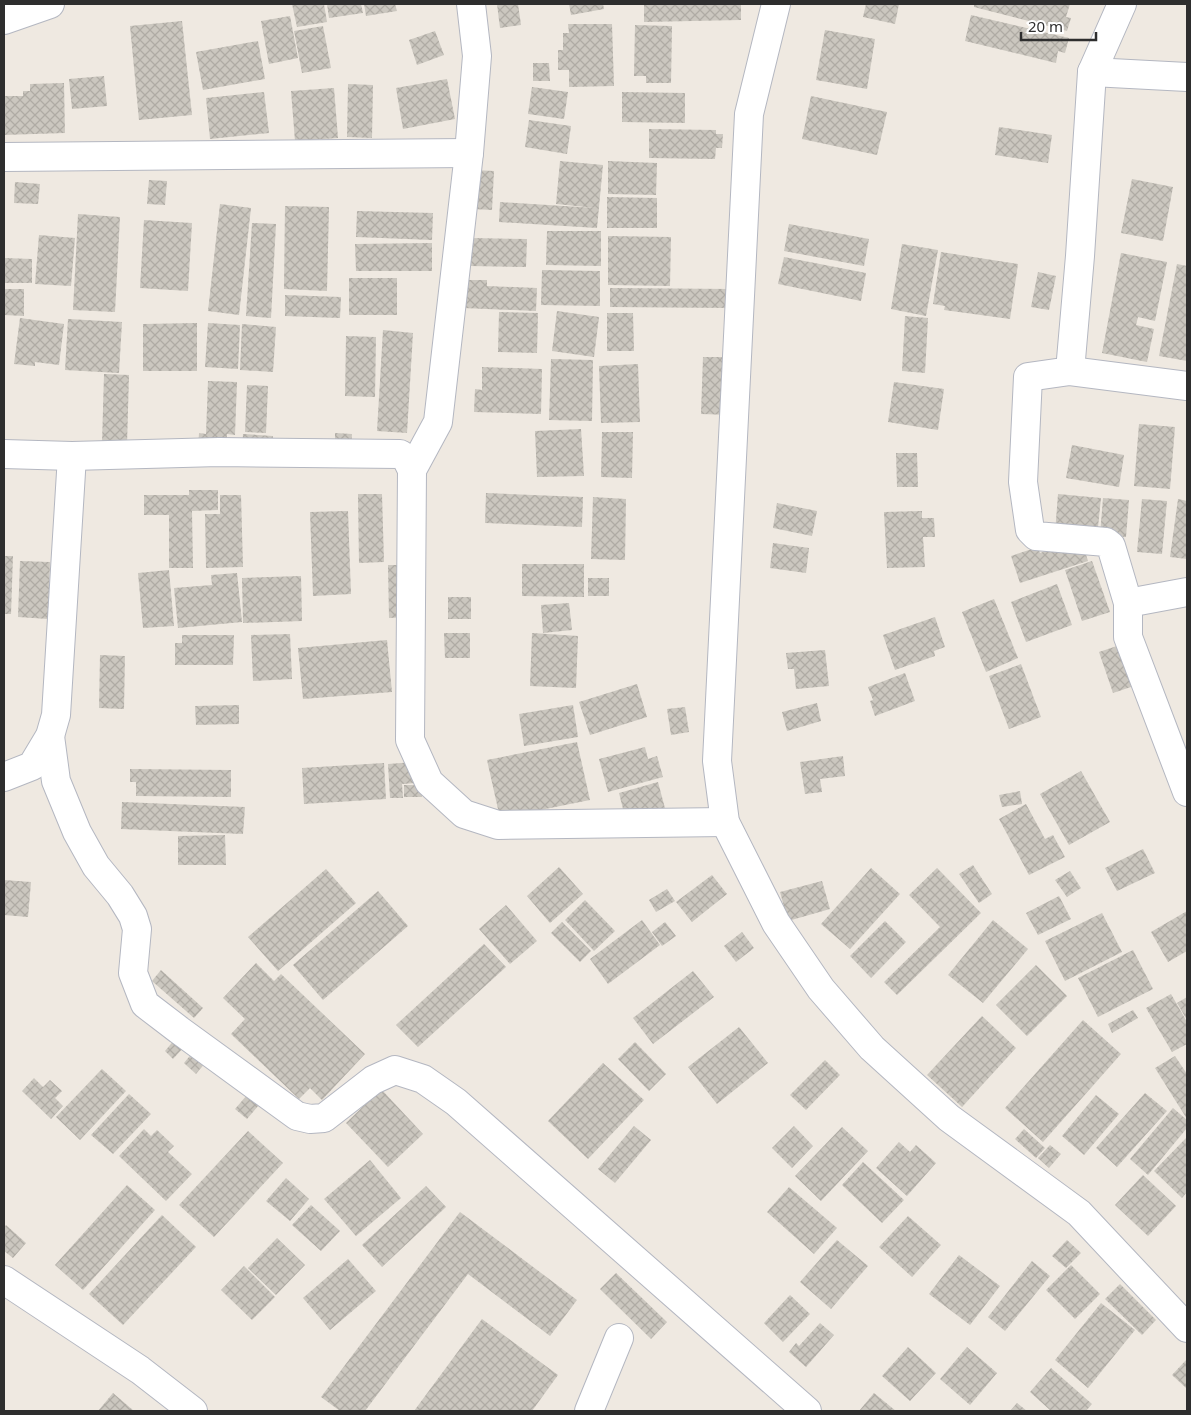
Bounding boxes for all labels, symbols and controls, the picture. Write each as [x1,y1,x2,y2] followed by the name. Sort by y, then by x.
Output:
[1021,10,1096,42] scale bar
[1028,16,1063,36] text: 20 m

